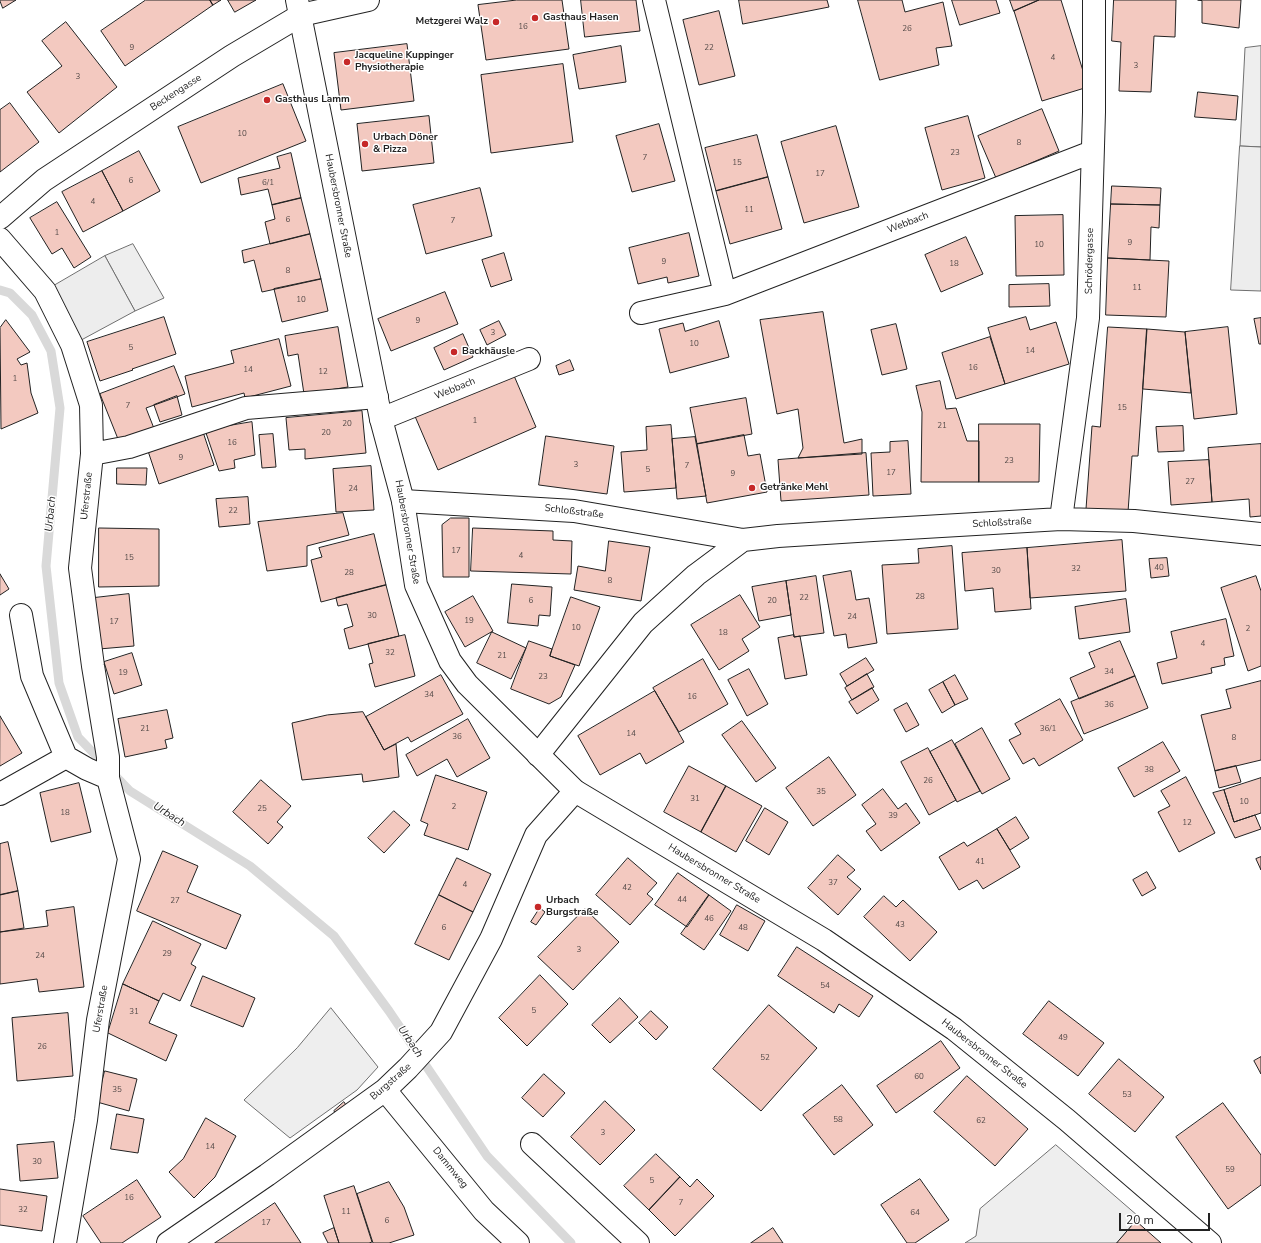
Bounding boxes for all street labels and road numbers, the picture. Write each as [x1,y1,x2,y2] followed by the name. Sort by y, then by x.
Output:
[148,72,204,114] street label: Beckengasse
[322,153,354,259] street label: Haubersbronner Straße
[886,210,930,236] street label: Webbach
[1083,228,1097,294] street label: Schrödergasse
[433,375,477,403] street label: Webbach
[79,472,95,520] street label: Uferstraße
[392,479,422,585] street label: Haubersbronner Straße
[544,502,604,522] street label: Schloßstraße
[972,515,1032,531] street label: Schloßstraße
[666,842,762,906] street label: Haubersbronner Straße
[91,984,111,1034] street label: Uferstraße
[939,1017,1029,1091] street label: Haubersbronner Straße
[368,1061,414,1103] street label: Burgstraße
[430,1145,470,1191] street label: Dammweg

